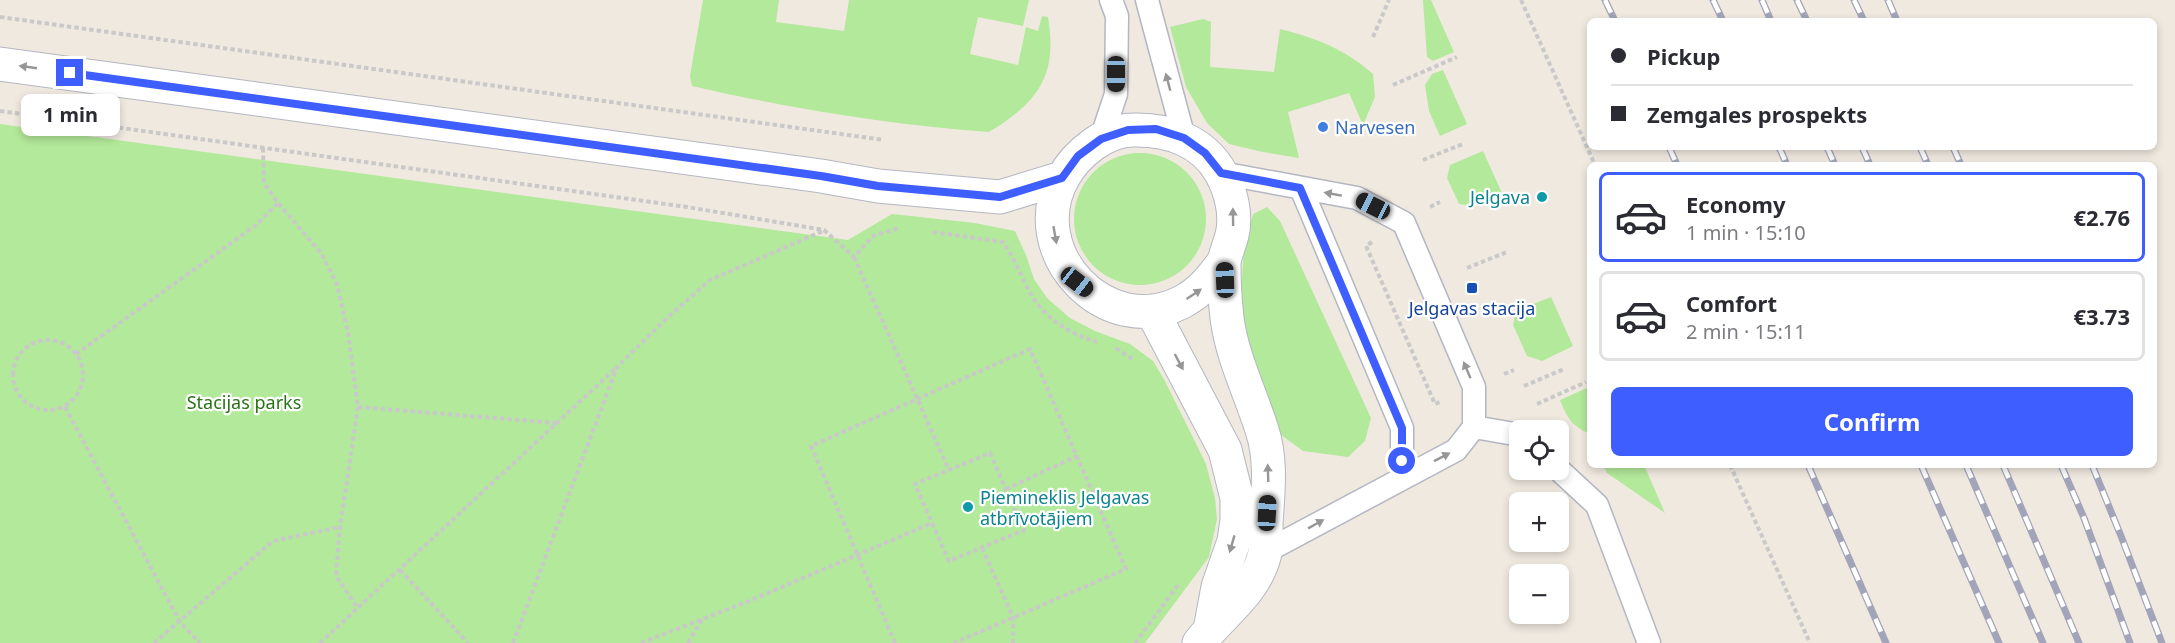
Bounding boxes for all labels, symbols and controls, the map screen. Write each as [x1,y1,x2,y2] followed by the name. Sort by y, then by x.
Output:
[1647,41,1720,71] text: Pickup
[1107,56,1125,92] car
[56,59,83,86] route end
[19,63,38,72] one-way arrow
[1163,73,1172,91] one-way arrow
[20,94,119,136] callout: 1 min
[1647,99,1867,129] text: Zemgales prospekts
[43,101,98,128] text: 1 min
[1335,115,1415,139] place label: Narvesen
[1316,120,1330,134] marker: Narvesen
[1468,185,1530,209] place label: Jelgava
[1324,189,1343,198] one-way arrow
[1686,189,1785,219] text: Economy
[1353,190,1393,222] car
[1535,190,1549,204] marker: Jelgava
[1614,190,1668,244] icon: car
[2073,202,2130,232] text: €2.76
[1228,207,1238,226] one-way arrow
[1686,219,1806,246] text: 1 min · 15:10
[1051,226,1060,245] one-way arrow
[1215,262,1235,298] car
[1057,264,1097,300] car
[1465,281,1479,295] marker: Jelgavas stacija
[1185,288,1201,300] one-way arrow
[1686,288,1777,318] text: Comfort
[1614,289,1668,343] icon: car
[1407,296,1535,320] place label: Jelgavas stacija
[2073,301,2130,331] text: €3.73
[1686,318,1806,345] text: 2 min · 15:11
[1174,354,1184,371] one-way arrow
[1462,360,1472,378] one-way arrow
[1611,387,2133,456] button: Confirm
[187,390,301,414] park label: Stacijas parks
[1509,420,1569,624] map controls
[1509,420,1569,480] button: locate
[1388,447,1415,474] route start
[1434,452,1451,462] one-way arrow
[1263,463,1272,482] one-way arrow
[980,485,1149,530] place label: Piemineklis Jelgavas atbrīvotājiem
[1509,492,1569,552] button: +
[1257,495,1277,531] car
[961,500,975,514] marker: Piemineklis Jelgavas atbrīvotājiem
[1308,519,1325,529] one-way arrow
[1227,535,1236,553] one-way arrow
[1509,564,1569,624] button: −

